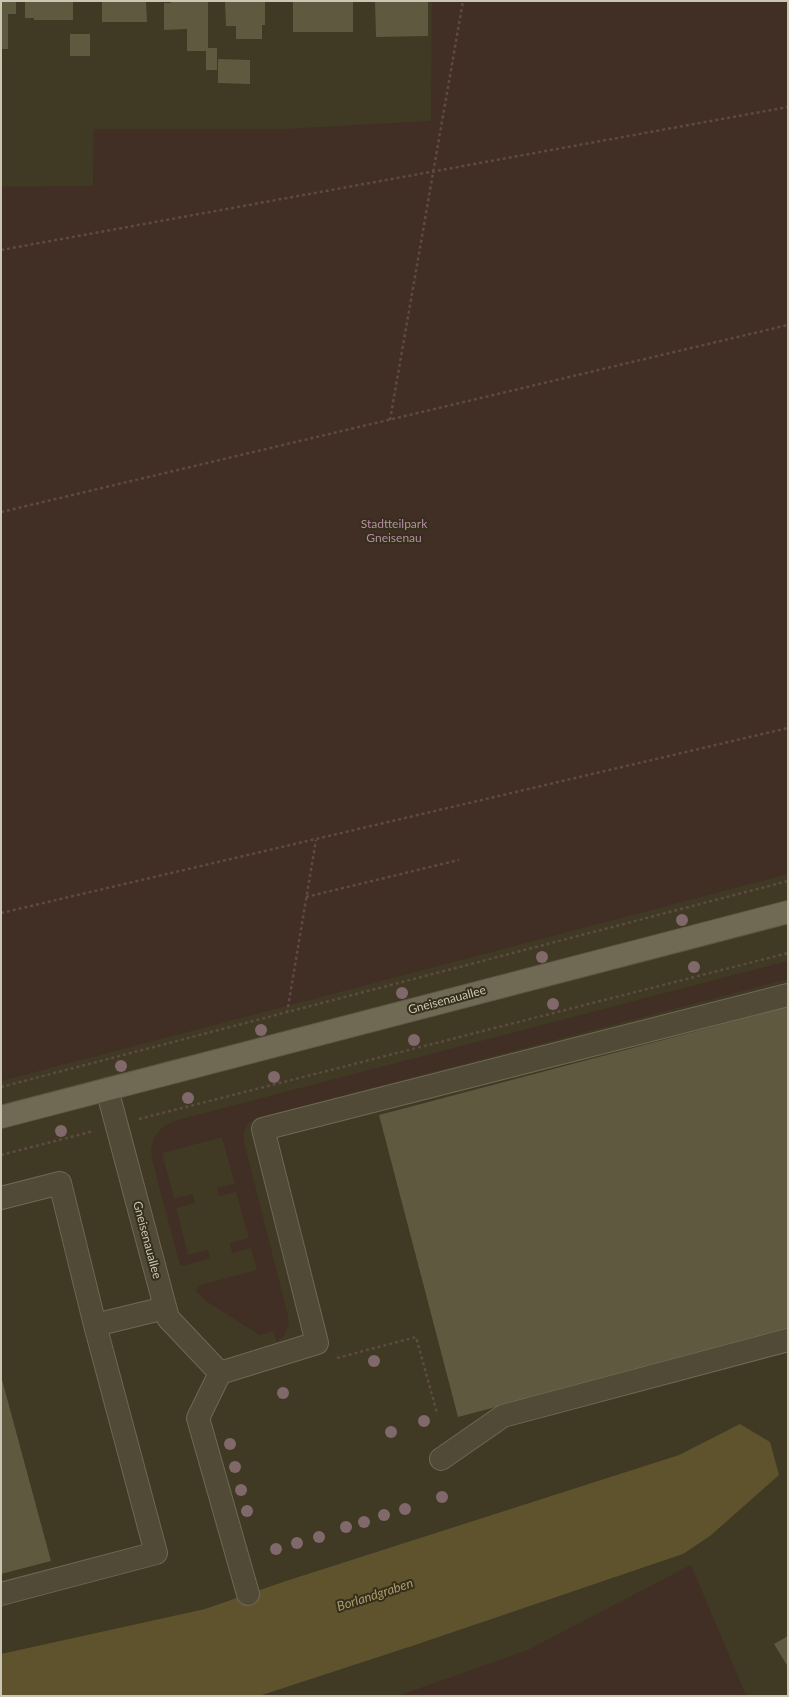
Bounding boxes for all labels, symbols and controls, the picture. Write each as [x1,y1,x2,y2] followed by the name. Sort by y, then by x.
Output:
[361,517,427,545] park label: Stadtteilpark Gneisenau
[407,983,487,1017] street label: Gneisenauallee
[130,1200,164,1280] street label: Gneisenauallee
[335,1575,415,1615] water label: Borlandgraben

